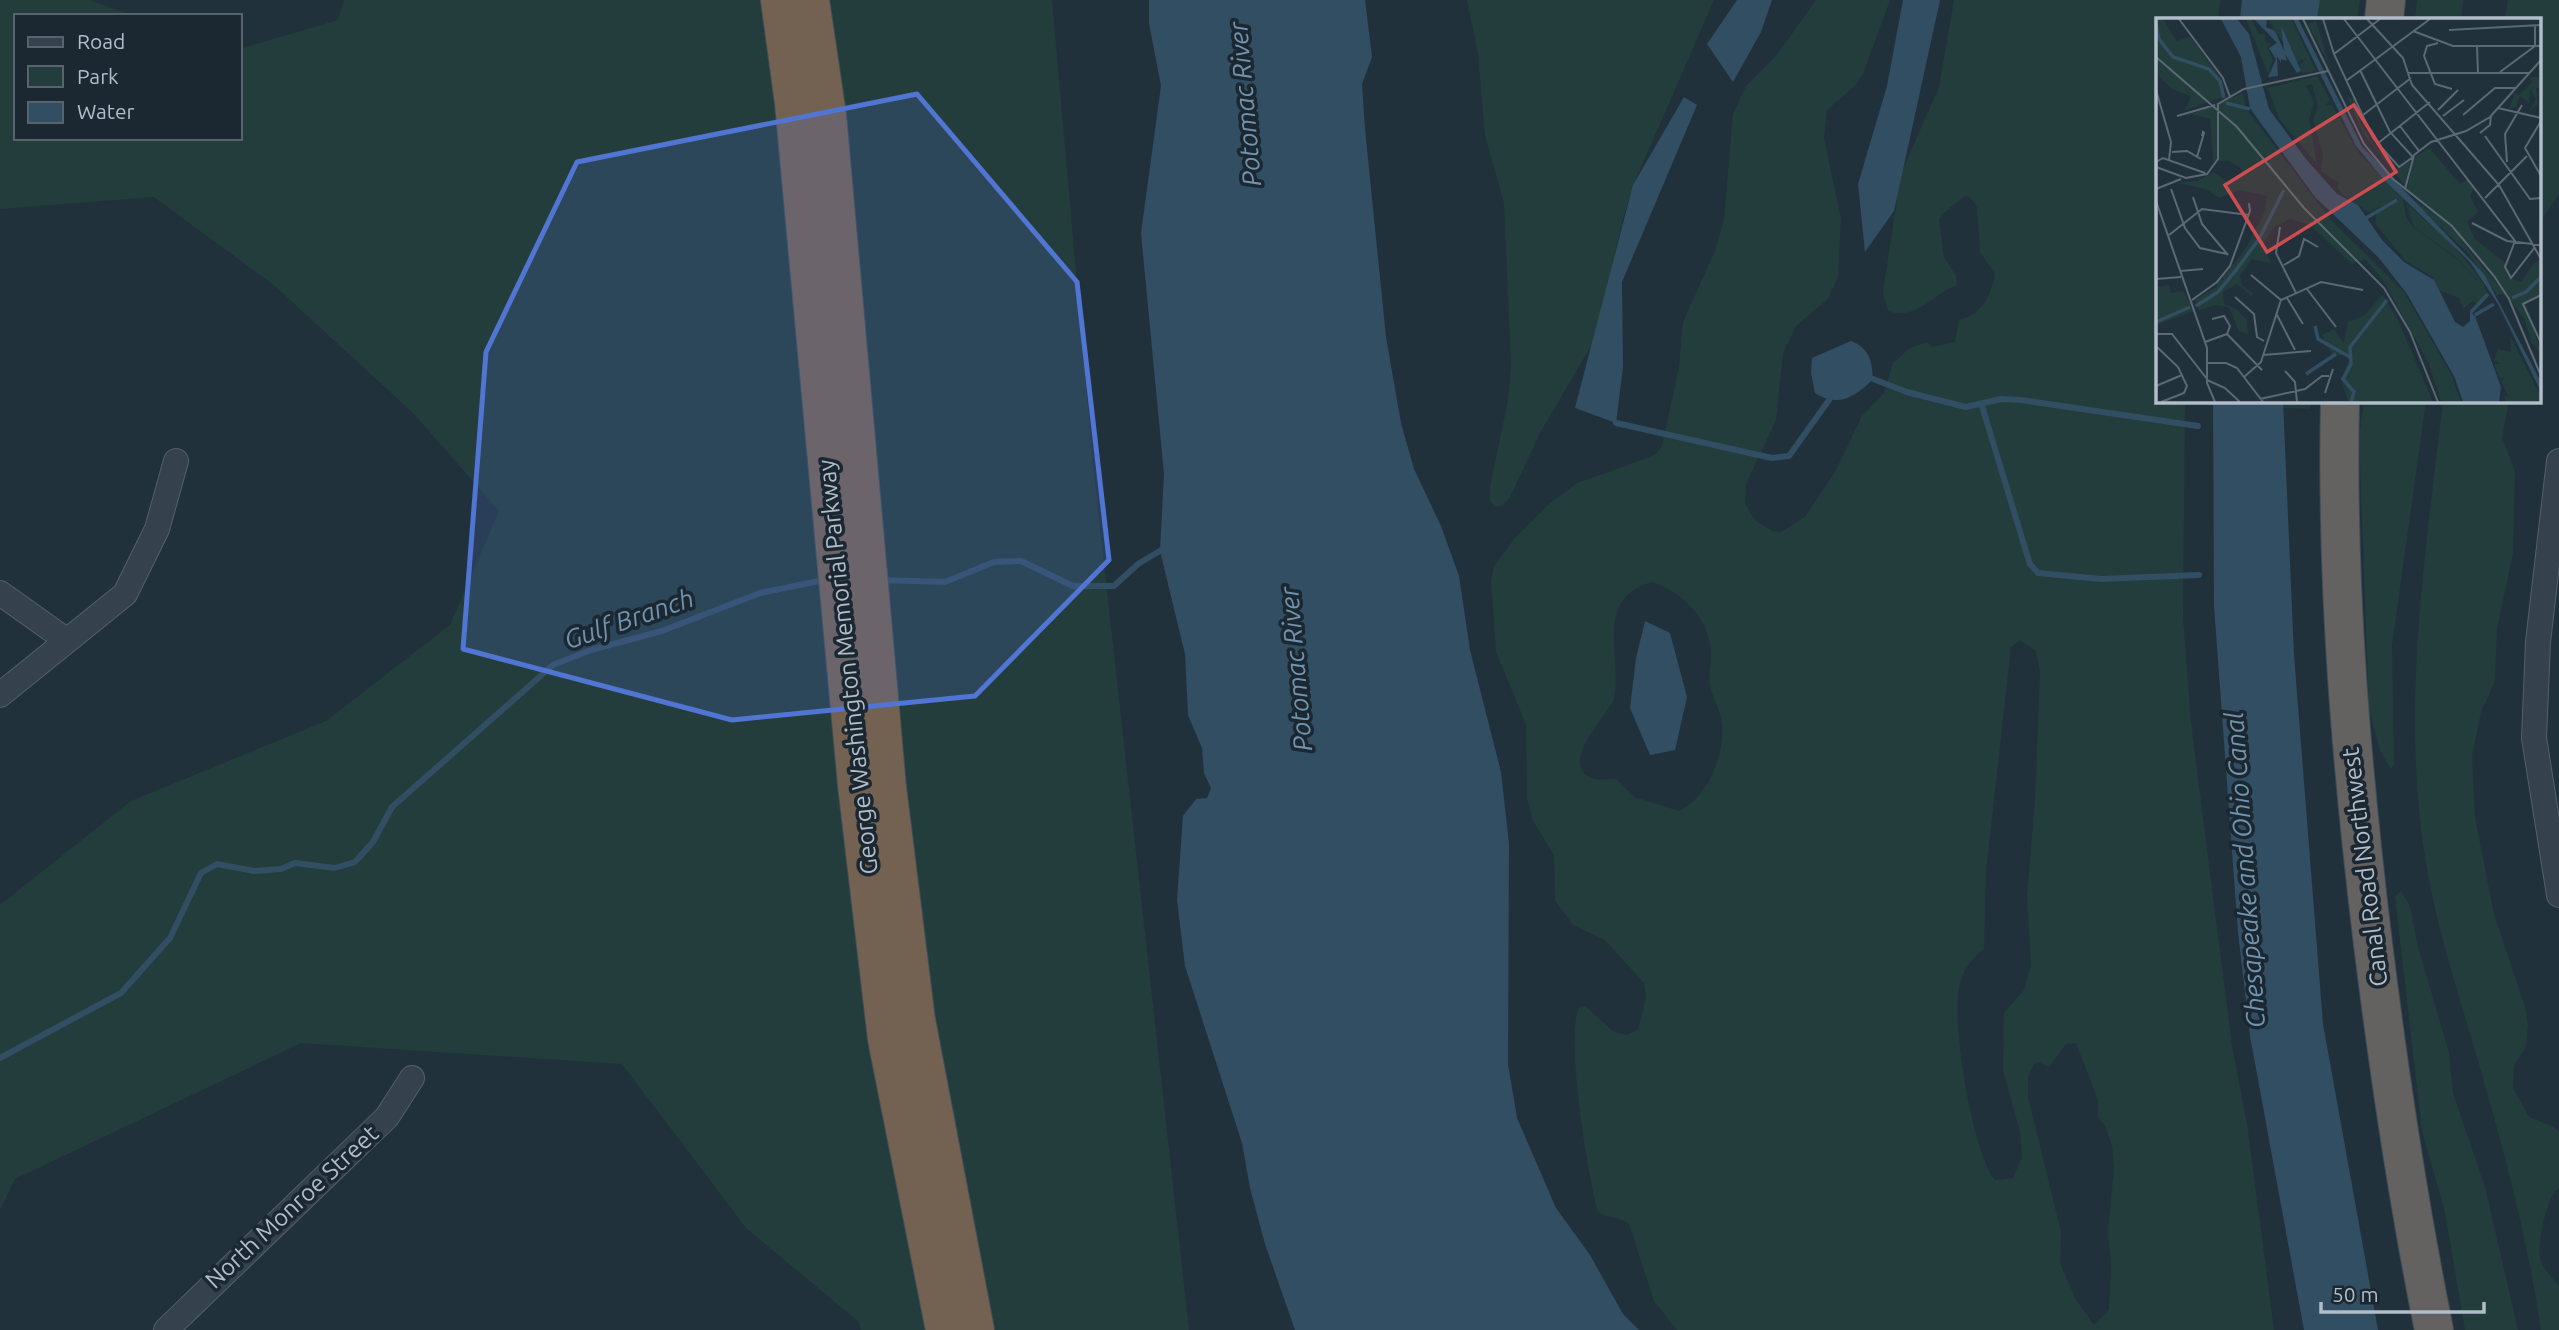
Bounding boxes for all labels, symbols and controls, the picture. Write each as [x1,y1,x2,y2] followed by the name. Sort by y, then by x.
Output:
[14,14,242,140] legend
[2156,18,2542,402] inset map
[1223,19,1266,188] water label: Potomac River
[77,29,125,53] text: Road
[77,64,119,88] text: Park
[77,99,135,123] text: Water
[812,458,883,876] street label: George Washington Memorial Parkway
[560,583,697,654] water label: Gulf Branch
[1274,584,1317,753] water label: Potomac River
[2219,711,2270,1029] water label: Chesapeake and Ohio Canal
[2336,745,2393,988] street label: Canal Road Northwest
[200,1119,384,1294] street label: North Monroe Street
[2321,1270,2484,1314] scale bar
[2332,1282,2379,1306] text: 50 m

